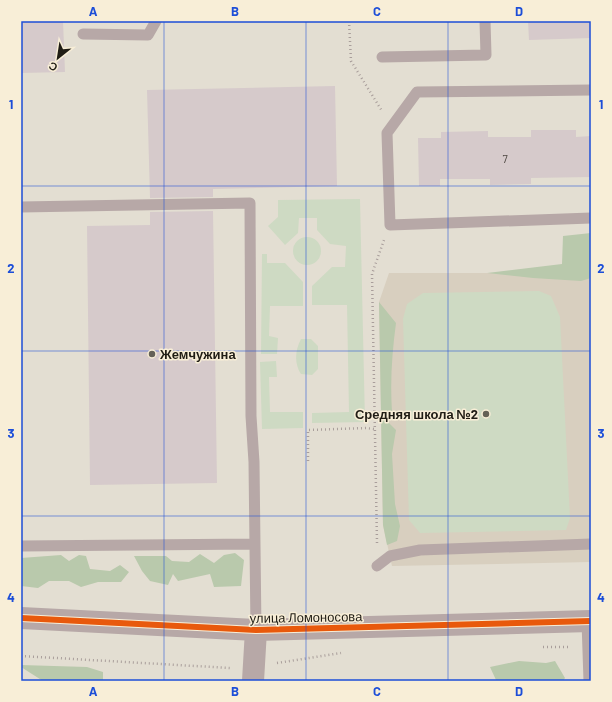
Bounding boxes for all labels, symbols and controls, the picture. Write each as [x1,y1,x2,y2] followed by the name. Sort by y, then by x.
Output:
[89,3,98,19] text: A
[231,3,239,19] text: B
[373,3,381,19] text: C
[515,3,523,19] text: D
[38,38,78,78] north arrow
[46,59,59,75] text: С
[9,96,13,112] text: 1
[599,96,603,112] text: 1
[502,152,508,165] house number: 7
[7,260,15,276] text: 2
[597,260,605,276] text: 2
[159,346,236,362] place label: Жемчужина
[147,349,157,359] marker: Жемчужина
[355,406,478,422] place label: Средняя школа №2
[481,409,491,419] marker: Средняя школа №2
[7,425,15,441] text: 3
[597,425,605,441] text: 3
[7,589,15,605] text: 4
[597,589,605,605] text: 4
[250,608,363,626] street label: улица Ломоносова
[89,683,98,699] text: A
[231,683,239,699] text: B
[373,683,381,699] text: C
[515,683,523,699] text: D

